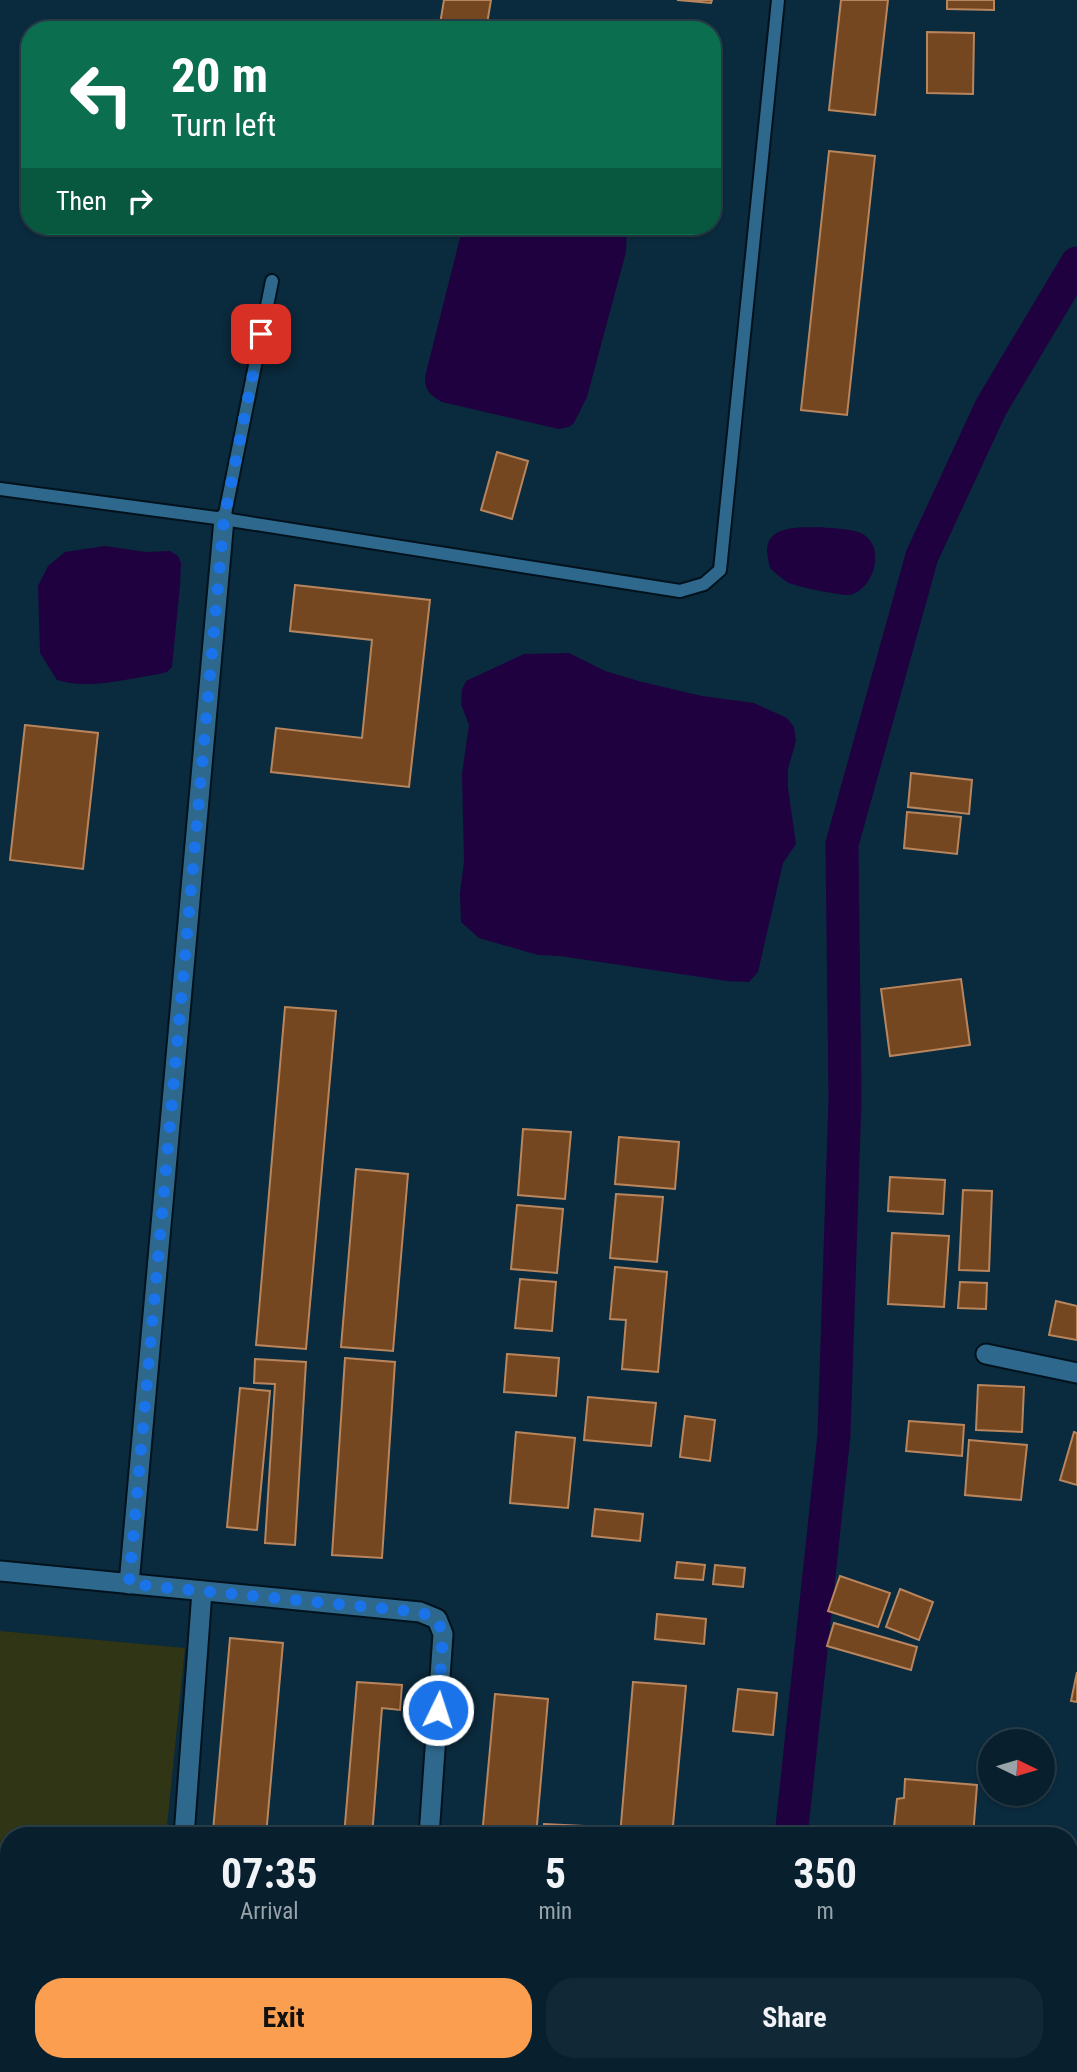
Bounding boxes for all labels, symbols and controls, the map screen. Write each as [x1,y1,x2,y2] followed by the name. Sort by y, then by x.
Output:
[171,47,268,104] text: 20 m
[56,49,147,140] icon: left
[171,106,276,144] text: Turn left
[121,182,159,220] icon: right
[56,186,107,216] text: Then
[231,304,291,364] pin
[242,315,280,353] icon: arrive
[401,1673,475,1747] position arrow
[978,1729,1055,1806] north arrow
[978,1729,1055,1806] map controls
[221,1849,317,1898] text: 07:35
[545,1849,566,1898] text: 5
[793,1849,857,1898] text: 350
[240,1898,298,1925] text: Arrival
[538,1898,572,1925] text: min
[816,1898,834,1925] text: m
[35,1978,532,2058] button: Exit
[546,1978,1043,2058] button: Share

